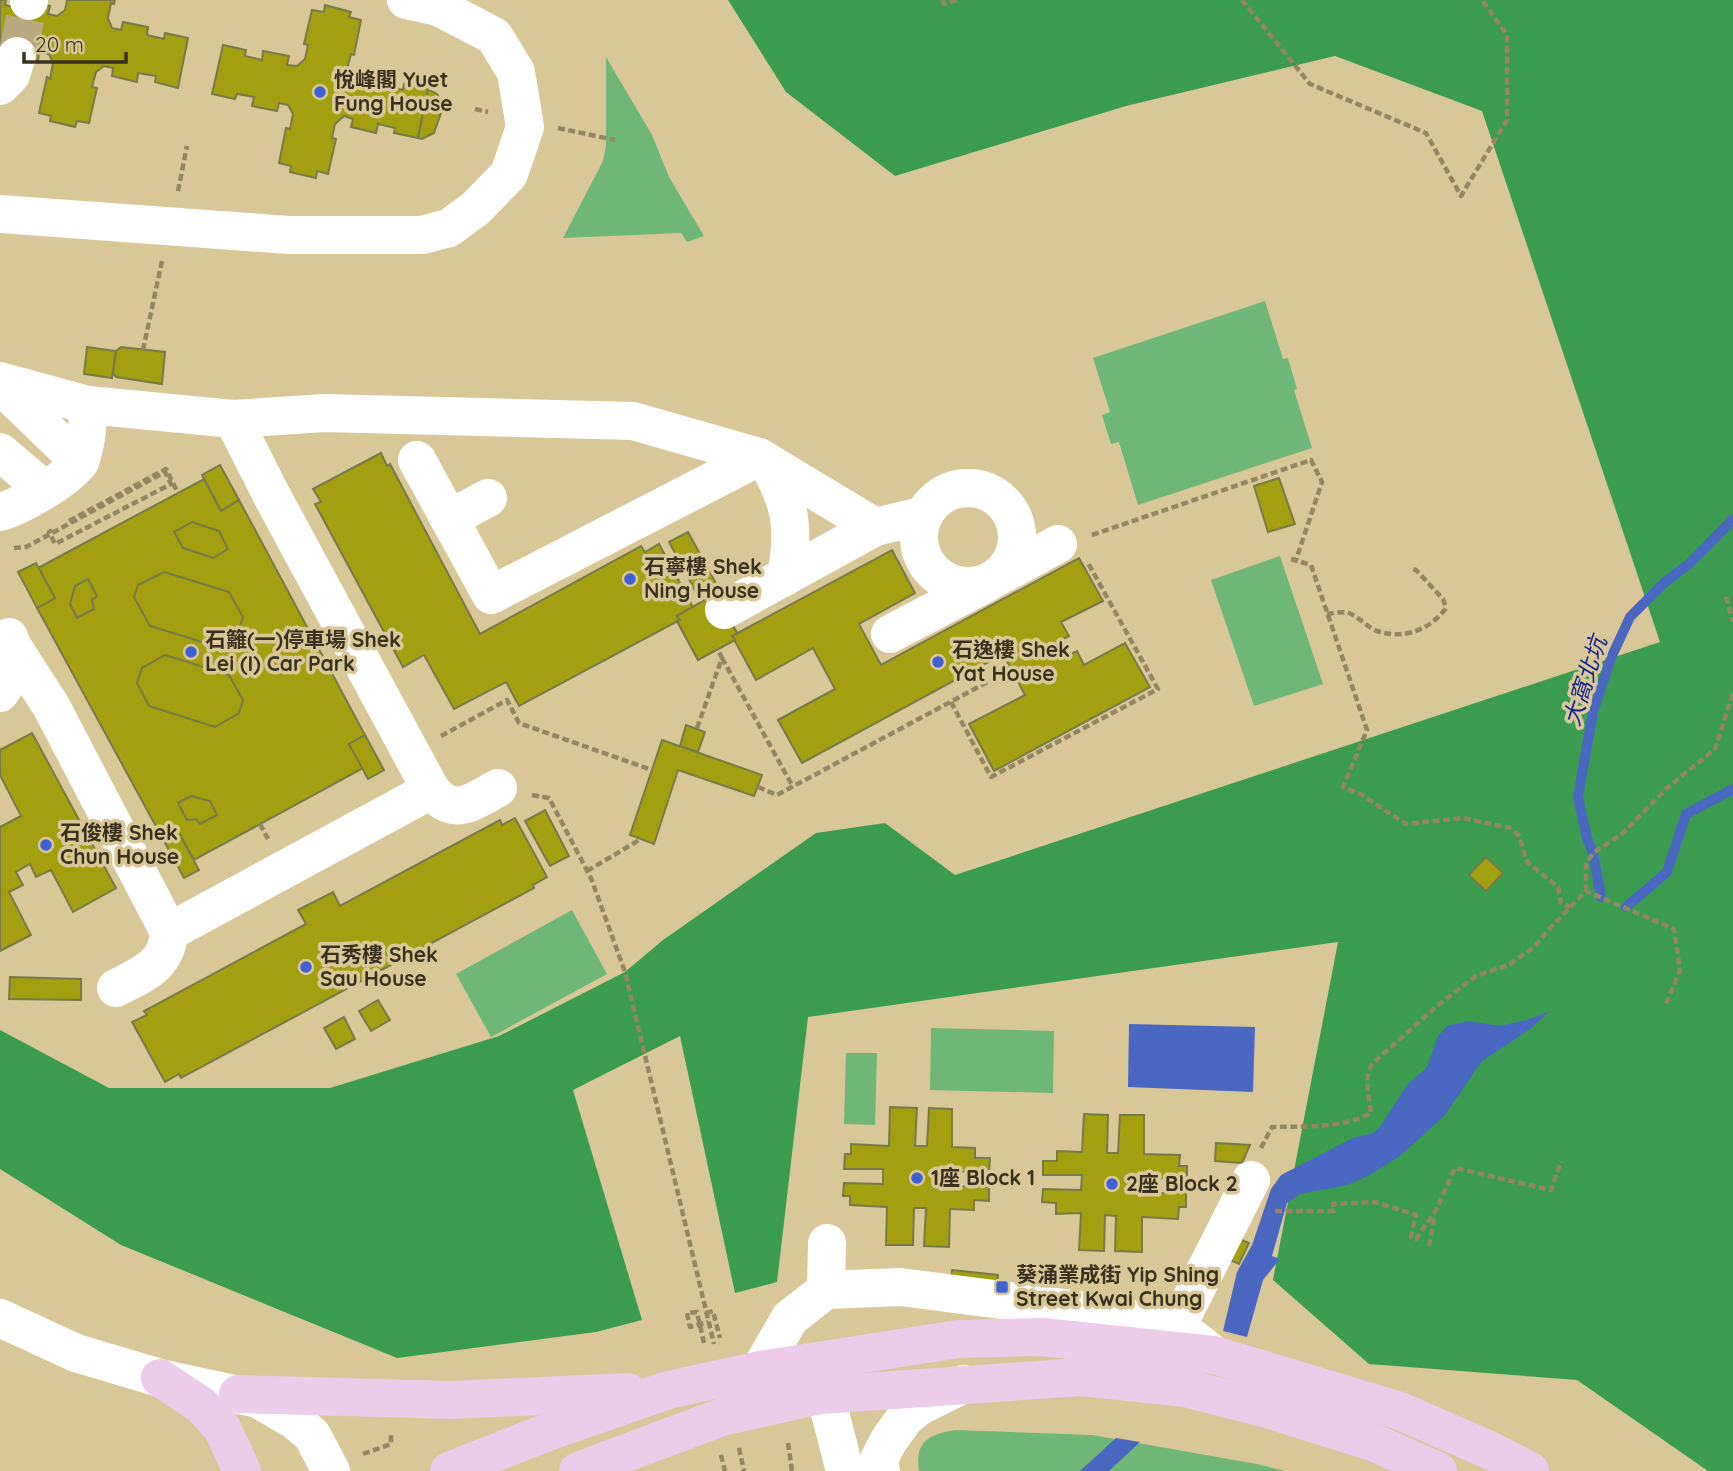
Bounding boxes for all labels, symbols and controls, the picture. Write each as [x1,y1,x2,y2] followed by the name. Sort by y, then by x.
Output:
[24,21,126,65] scale bar
[35,31,84,57] text: 20 m
[334,66,453,116] place label: 悅峰閣 Yuet Fung House
[312,84,328,100] marker: 悅峰閣 Yuet Fung House
[644,553,762,603] place label: 石寧樓 Shek Ning House
[622,571,638,587] marker: 石寧樓 Shek Ning House
[205,626,401,676] place label: 石籬(一)停車場 Shek Lei (I) Car Park
[1557,630,1613,729] water label: 大窩北坑
[952,636,1070,686] place label: 石逸樓 Shek Yat House
[183,644,199,660] marker: 石籬(一)停車場 Shek Lei (I) Car Park
[930,654,946,670] marker: 石逸樓 Shek Yat House
[60,819,179,869] place label: 石俊樓 Shek Chun House
[38,837,54,853] marker: 石俊樓 Shek Chun House
[320,941,438,991] place label: 石秀樓 Shek Sau House
[298,959,314,975] marker: 石秀樓 Shek Sau House
[931,1164,1035,1190] place label: 1座 Block 1
[909,1170,925,1186] marker: 1座 Block 1
[1126,1170,1238,1196] place label: 2座 Block 2
[1104,1176,1120,1192] marker: 2座 Block 2
[1016,1261,1219,1311] place label: 葵涌業成街 Yip Shing Street Kwai Chung
[994,1279,1010,1295] marker: 葵涌業成街 Yip Shing Street Kwai Chung

